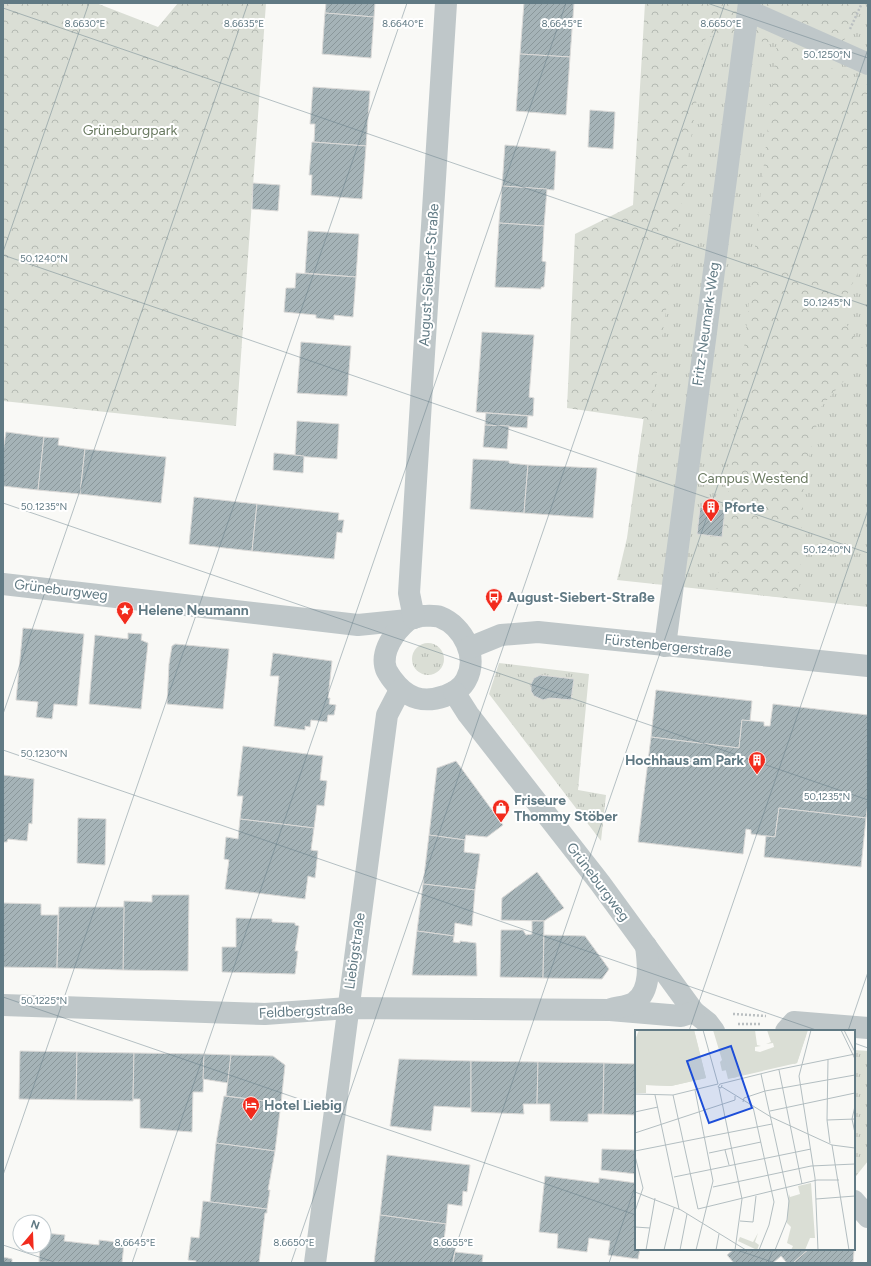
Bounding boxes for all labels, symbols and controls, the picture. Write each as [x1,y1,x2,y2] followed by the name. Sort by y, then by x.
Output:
[65,17,106,30] text: 8.6630°E
[224,17,264,30] text: 8.6635°E
[382,17,424,30] text: 8.6640°E
[541,17,583,30] text: 8.6645°E
[700,17,742,30] text: 8.6650°E
[803,48,851,61] text: 50.1250°N
[83,122,177,139] park label: Grüneburgpark
[416,202,443,347] street label: August-Siebert-Straße
[20,252,68,265] text: 50.1240°N
[689,261,723,387] street label: Fritz-Neumark-Weg
[803,296,851,309] text: 50.1245°N
[697,470,809,487] park label: Campus Westend
[701,497,721,522] building icon: Pforte
[724,499,765,516] place label: Pforte
[21,500,67,513] text: 50.1235°N
[803,543,851,556] text: 50.1240°N
[13,576,109,604] street label: Grüneburgweg
[484,587,504,612] bus stop icon: August-Siebert-Straße
[507,589,655,606] place label: August-Siebert-Straße
[115,600,135,625] place icon: Helene Neumann
[138,602,249,619] place label: Helene Neumann
[604,631,733,661] street label: Fürstenbergerstraße
[20,747,68,760] text: 50.1230°N
[747,750,767,775] building icon: Hochhaus am Park
[625,752,744,769] place label: Hochhaus am Park
[804,790,850,803] text: 50.1235°N
[514,792,618,825] place label: Friseure Thommy Stöber
[491,798,511,823] shop icon: Friseure Thommy Stöber
[563,839,633,925] street label: Grüneburgweg
[341,911,369,990] street label: Liebigstraße
[21,994,67,1007] text: 50.1225°N
[258,1000,354,1022] street label: Feldbergstraße
[635,1030,855,1250] inset map
[241,1095,261,1120] hotel icon: Hotel Liebig
[264,1097,342,1114] place label: Hotel Liebig
[12,1214,52,1254] north arrow
[29,1217,41,1233] text: N
[114,1236,156,1249] text: 8.6645°E
[273,1236,315,1249] text: 8.6650°E
[433,1236,473,1249] text: 8.6655°E

